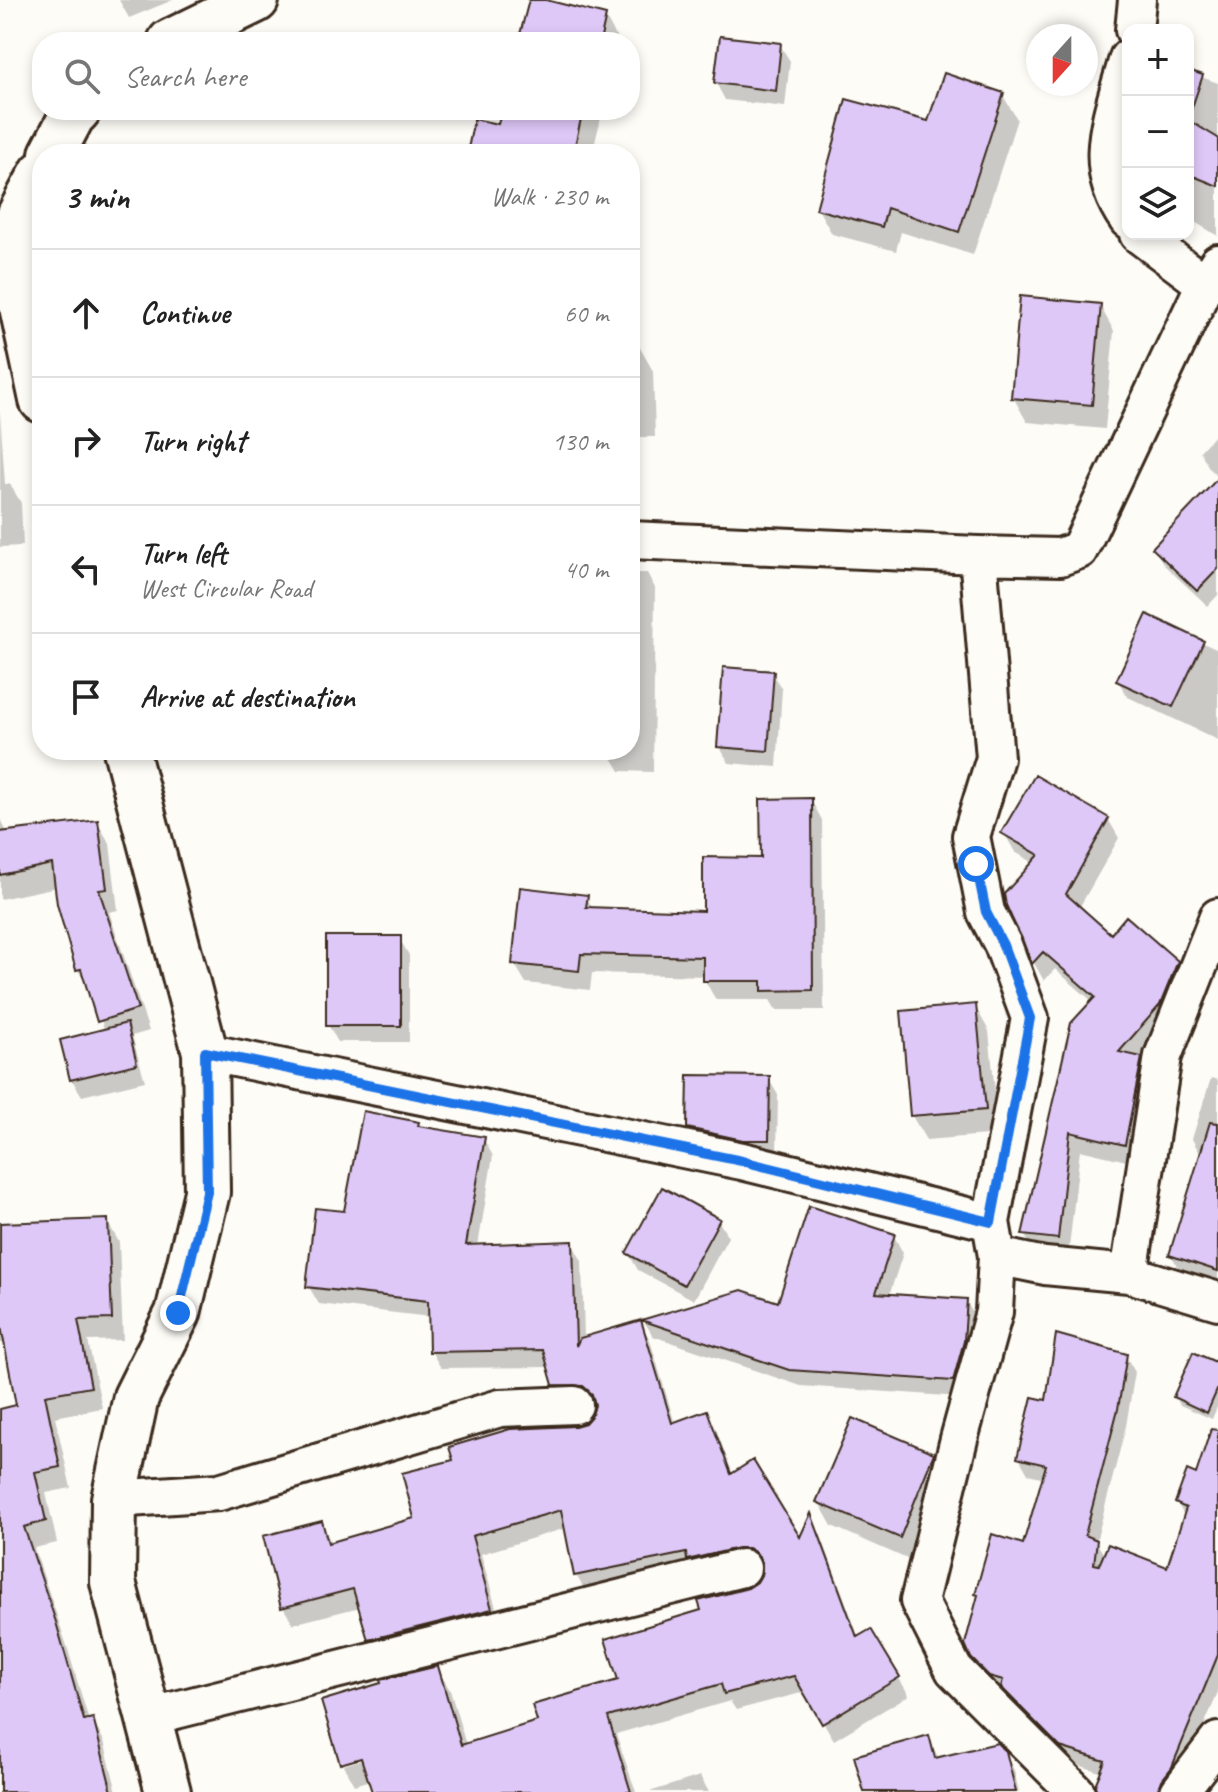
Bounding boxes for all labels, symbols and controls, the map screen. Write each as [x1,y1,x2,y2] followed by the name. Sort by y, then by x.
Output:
[1026,24,1098,96] north arrow
[1122,24,1194,240] map controls
[1122,24,1194,96] button: +
[32,32,640,120] search box
[60,54,104,98] icon: search
[124,57,246,95] text: Search here
[1122,96,1194,168] button: −
[1122,168,1194,240] button: layers
[64,175,129,218] text: 3 min
[491,180,608,213] text: Walk · 230 m
[64,291,108,335] icon: ahead
[140,294,230,332] text: Continue
[564,297,608,330] text: 60 m
[64,419,108,463] icon: right
[140,422,245,460] text: Turn right
[552,425,608,458] text: 130 m
[140,534,227,572] text: Turn left
[64,547,108,591] icon: left
[564,553,608,586] text: 40 m
[140,572,312,605] text: West Circular Road
[64,675,108,719] icon: arrive
[140,678,355,716] text: Arrive at destination
[958,846,994,882] route start
[160,1295,196,1331] route end

